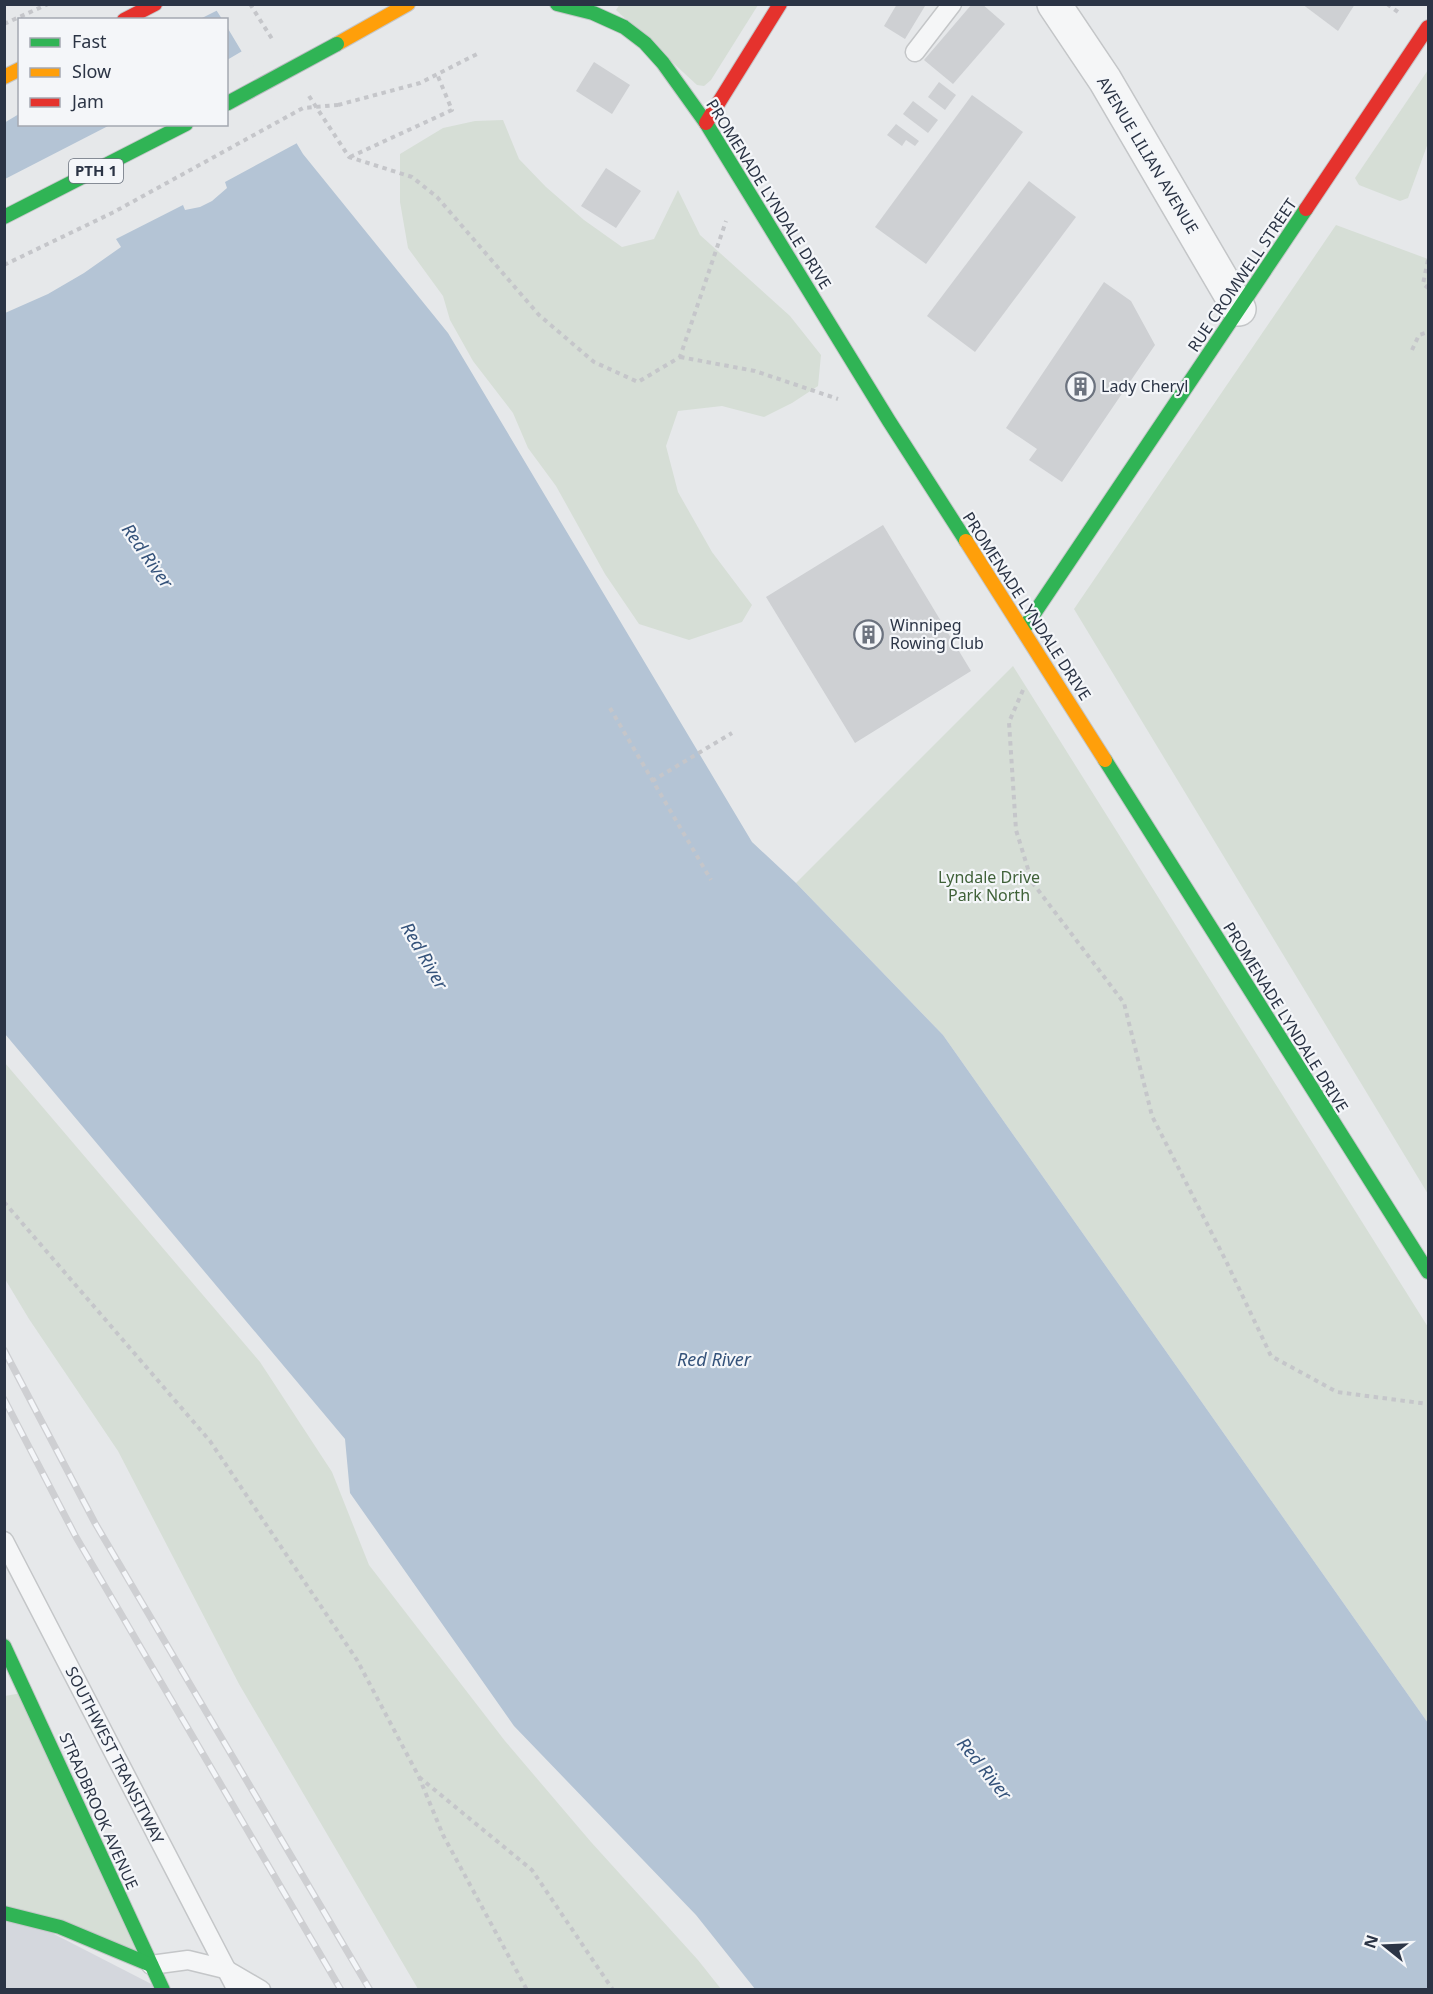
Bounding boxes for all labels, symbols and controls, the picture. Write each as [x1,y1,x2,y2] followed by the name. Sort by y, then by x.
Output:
[18,18,228,126] legend
[72,29,107,53] text: Fast
[72,59,111,83] text: Slow
[1092,72,1204,238] street label: AVENUE LILIAN AVENUE
[70,89,104,113] text: Jam
[701,95,837,293] street label: PROMENADE LYNDALE DRIVE
[69,159,123,183] road number: PTH 1
[1182,194,1302,356] street label: RUE CROMWELL STREET
[1064,370,1096,402] building icon: Lady Cheryl
[1101,375,1188,397] place label: Lady Cheryl
[958,508,1096,704] street label: PROMENADE LYNDALE DRIVE
[117,518,179,593] water label: Red River
[890,614,984,654] place label: Winnipeg Rowing Club
[853,618,885,650] building icon: Winnipeg Rowing Club
[938,866,1040,906] park label: Lyndale Drive Park North
[396,917,454,994] water label: Red River
[1218,918,1354,1116] street label: PROMENADE LYNDALE DRIVE
[677,1347,752,1371] water label: Red River
[61,1663,170,1848] street label: SOUTHWEST TRANSITWAY
[54,1729,144,1893] street label: STRADBROOK AVENUE
[952,1732,1018,1805] water label: Red River
[1355,1916,1415,1976] north arrow
[1358,1932,1383,1951] text: N

